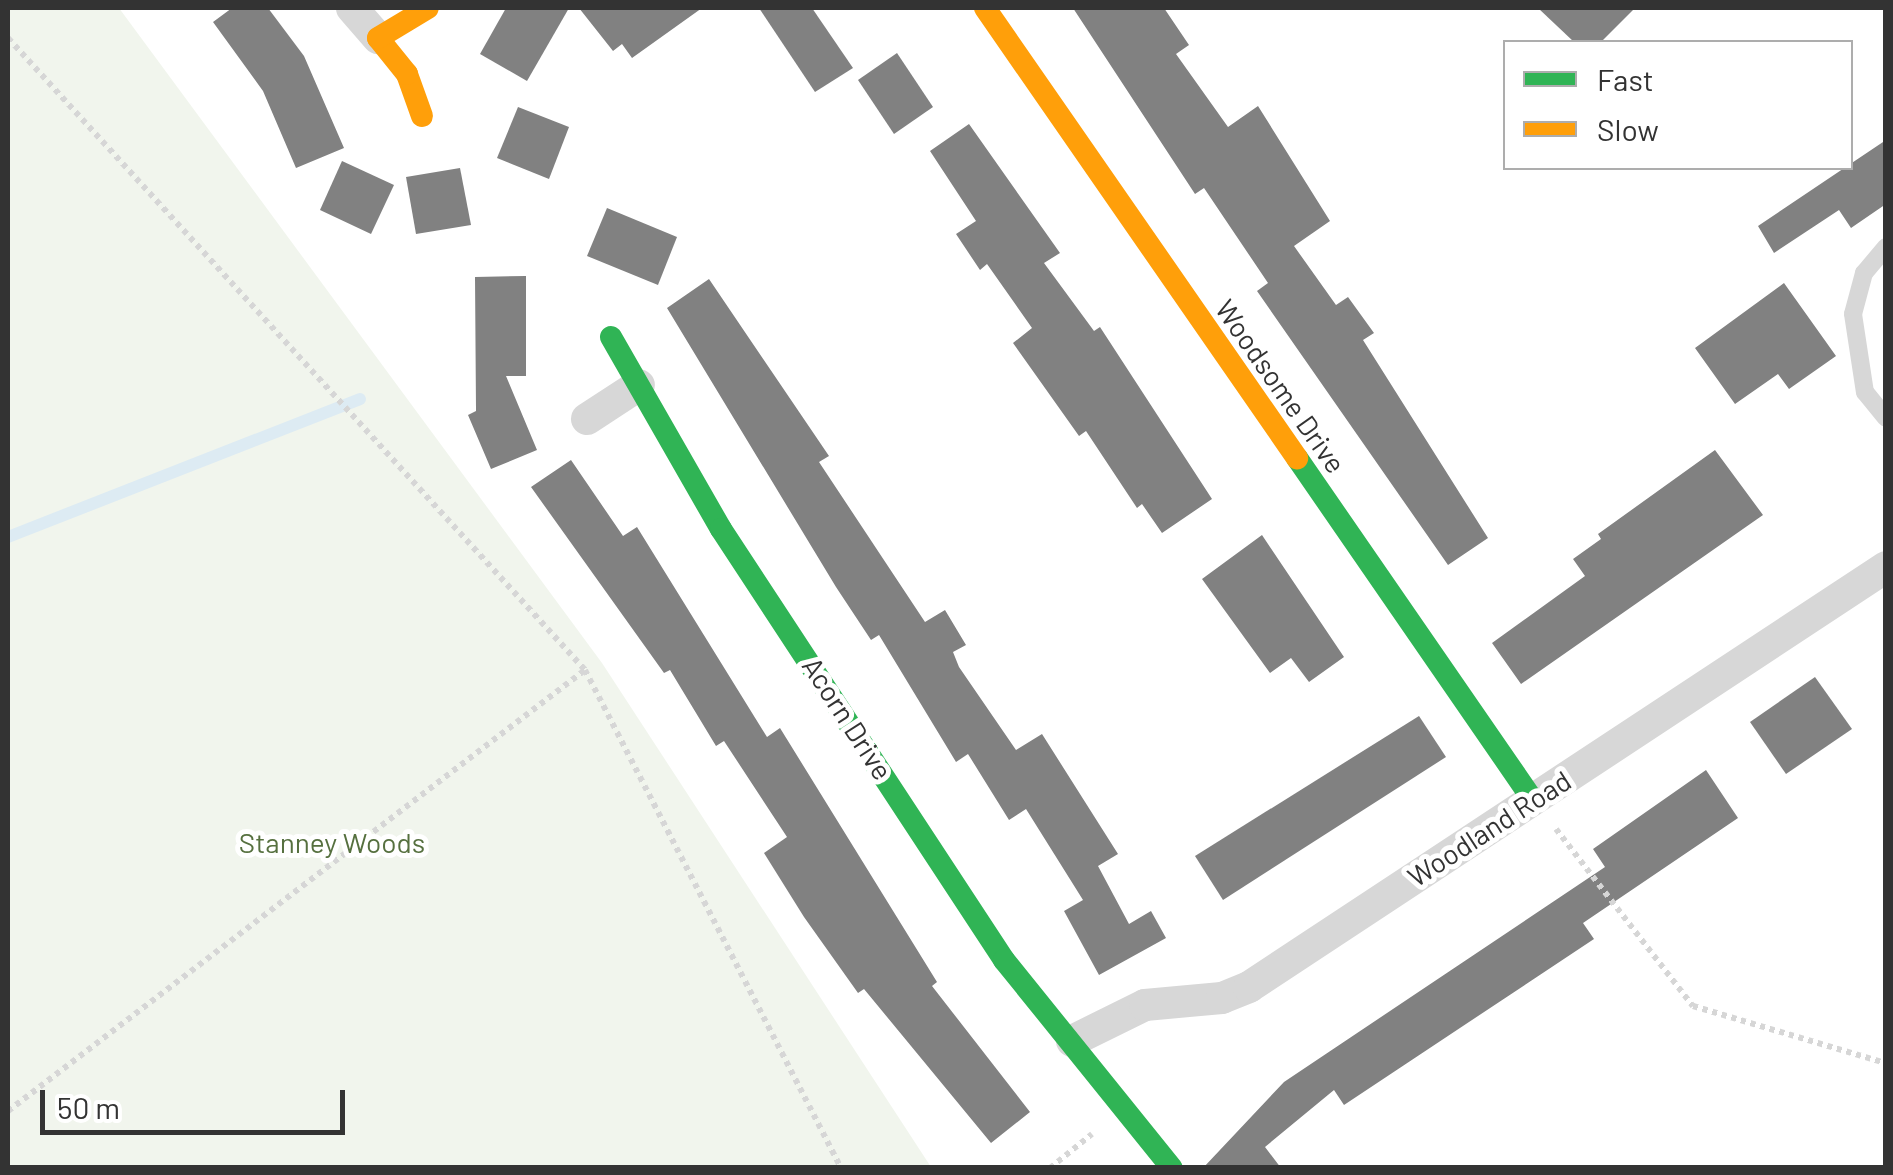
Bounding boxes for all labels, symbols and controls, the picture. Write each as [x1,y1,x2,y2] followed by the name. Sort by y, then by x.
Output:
[1503,40,1853,170] legend
[1597,61,1654,97] text: Fast
[1597,111,1659,147] text: Slow
[1209,293,1353,479] street label: Woodsome Drive
[796,650,900,786] street label: Acorn Drive
[1401,763,1577,893] street label: Woodland Road
[239,825,425,859] park label: Stanney Woods
[45,1070,350,1132] scale bar
[57,1089,120,1125] text: 50 m

